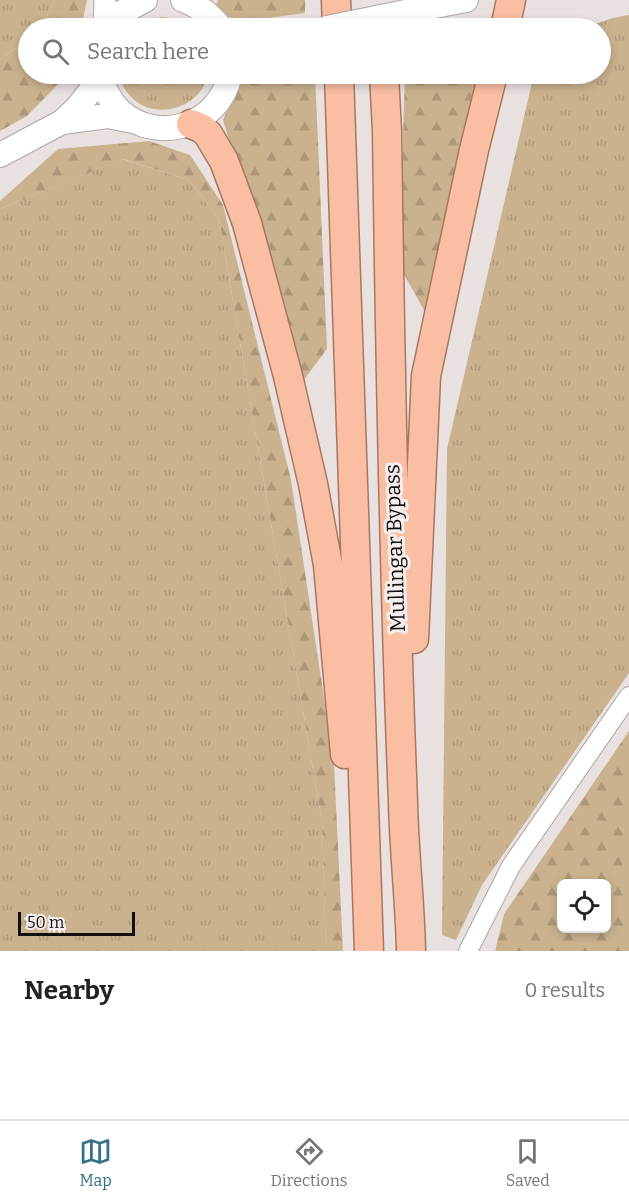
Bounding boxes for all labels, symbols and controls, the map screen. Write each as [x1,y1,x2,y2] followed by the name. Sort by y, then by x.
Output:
[18,18,611,84] search box
[39,35,72,68] icon: search
[87,38,209,65] text: Search here
[379,464,411,632] street label: Mullingar Bypass
[557,879,611,933] map controls
[557,879,611,933] button: locate
[18,909,135,936] scale bar
[27,913,64,932] text: 50 m
[24,975,114,1006] text: Nearby
[525,978,605,1002] text: 0 results
[79,1135,112,1190] tab: Map
[271,1135,348,1190] tab: Directions
[506,1135,550,1190] tab: Saved

